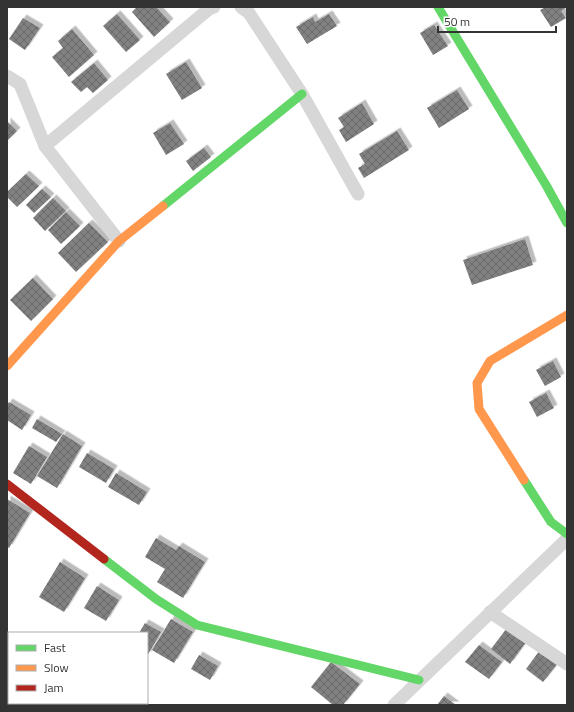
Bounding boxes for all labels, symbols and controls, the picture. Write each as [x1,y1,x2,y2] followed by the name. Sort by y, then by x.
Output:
[438,8,556,34] scale bar
[444,12,470,31] text: 50 m
[8,632,148,704] legend
[44,638,67,657] text: Fast
[44,658,69,677] text: Slow
[44,678,64,697] text: Jam

